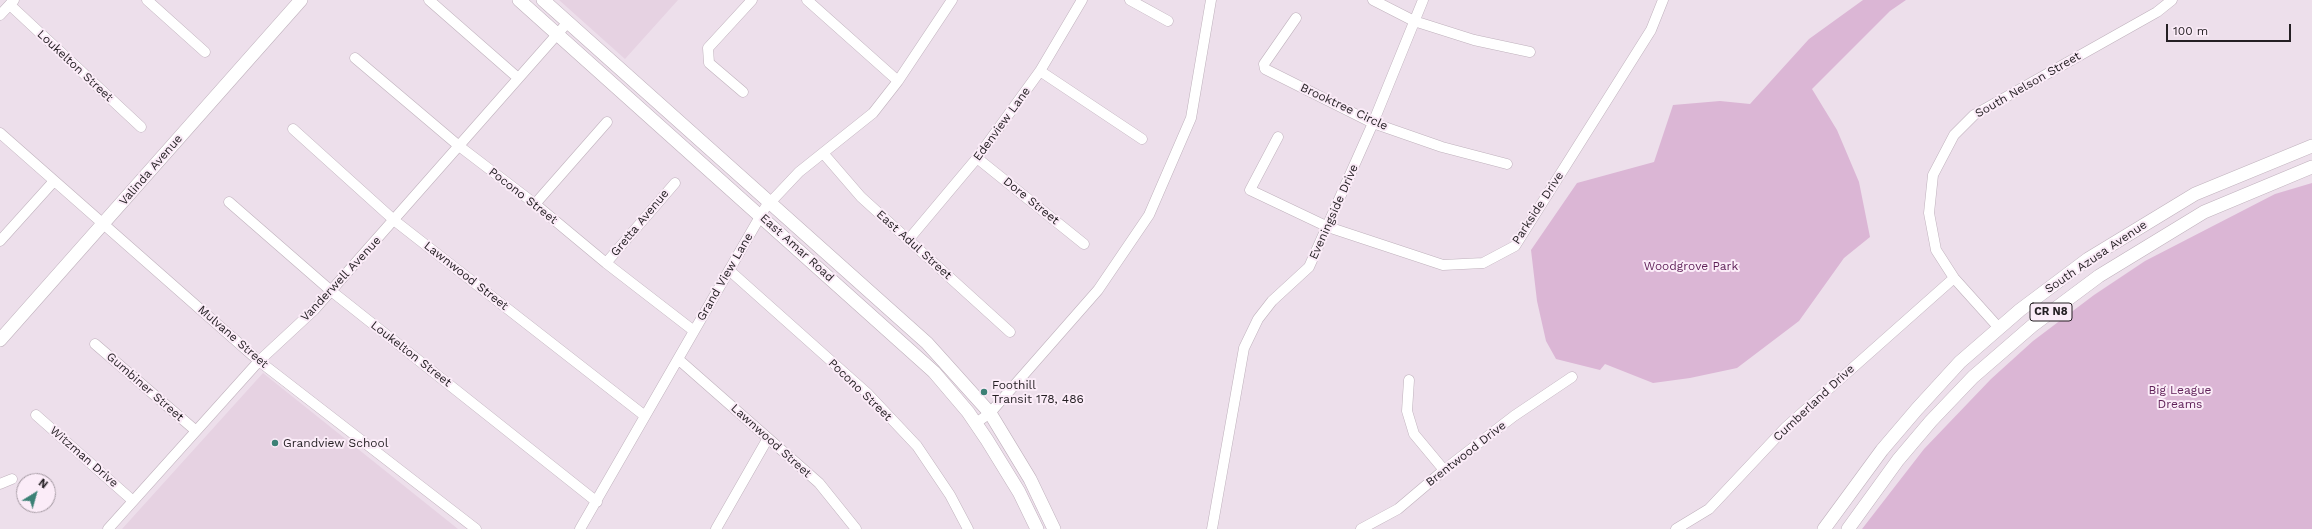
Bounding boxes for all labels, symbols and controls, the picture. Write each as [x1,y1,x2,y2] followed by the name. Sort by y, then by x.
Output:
[2168,16,2293,42] scale bar
[2173,24,2208,38] text: 100 m
[34,27,116,105] street label: Loukelton Street
[1973,49,2083,121] street label: South Nelson Street
[1298,80,1390,134] street label: Brooktree Circle
[970,84,1034,164] street label: Edenview Lane
[116,132,186,208] street label: Valinda Avenue
[1307,162,1361,262] street label: Eveningside Drive
[486,165,560,227] street label: Pocono Street
[1509,169,1567,247] street label: Parkside Drive
[1000,174,1062,228] street label: Dore Street
[608,187,672,259] street label: Gretta Avenue
[873,207,955,283] street label: East Adul Street
[757,211,837,285] street label: East Amar Road
[2042,217,2150,297] street label: South Azusa Avenue
[694,230,756,324] street label: Grand View Lane
[298,233,384,325] street label: Vanderwell Avenue
[421,239,511,313] street label: Lawnwood Street
[1644,259,1738,273] park label: Woodgrove Park
[195,303,271,371] street label: Mulvane Street
[2030,303,2072,321] road number: CR N8
[368,318,454,390] street label: Loukelton Street
[103,350,187,424] street label: Gumbiner Street
[825,356,895,424] street label: Pocono Street
[1770,362,1858,444] street label: Cumberland Drive
[992,378,1084,406] place label: Foothill Transit 178, 486
[2149,383,2211,411] park label: Big League Dreams
[979,387,989,397] marker: Foothill Transit 178, 486
[728,401,814,481] street label: Lawnwood Street
[1423,418,1509,490] street label: Brentwood Drive
[47,423,121,491] street label: Witzman Drive
[283,436,388,450] place label: Grandview School
[270,438,280,448] marker: Grandview School
[16,473,56,513] north arrow
[36,476,50,491] text: N

